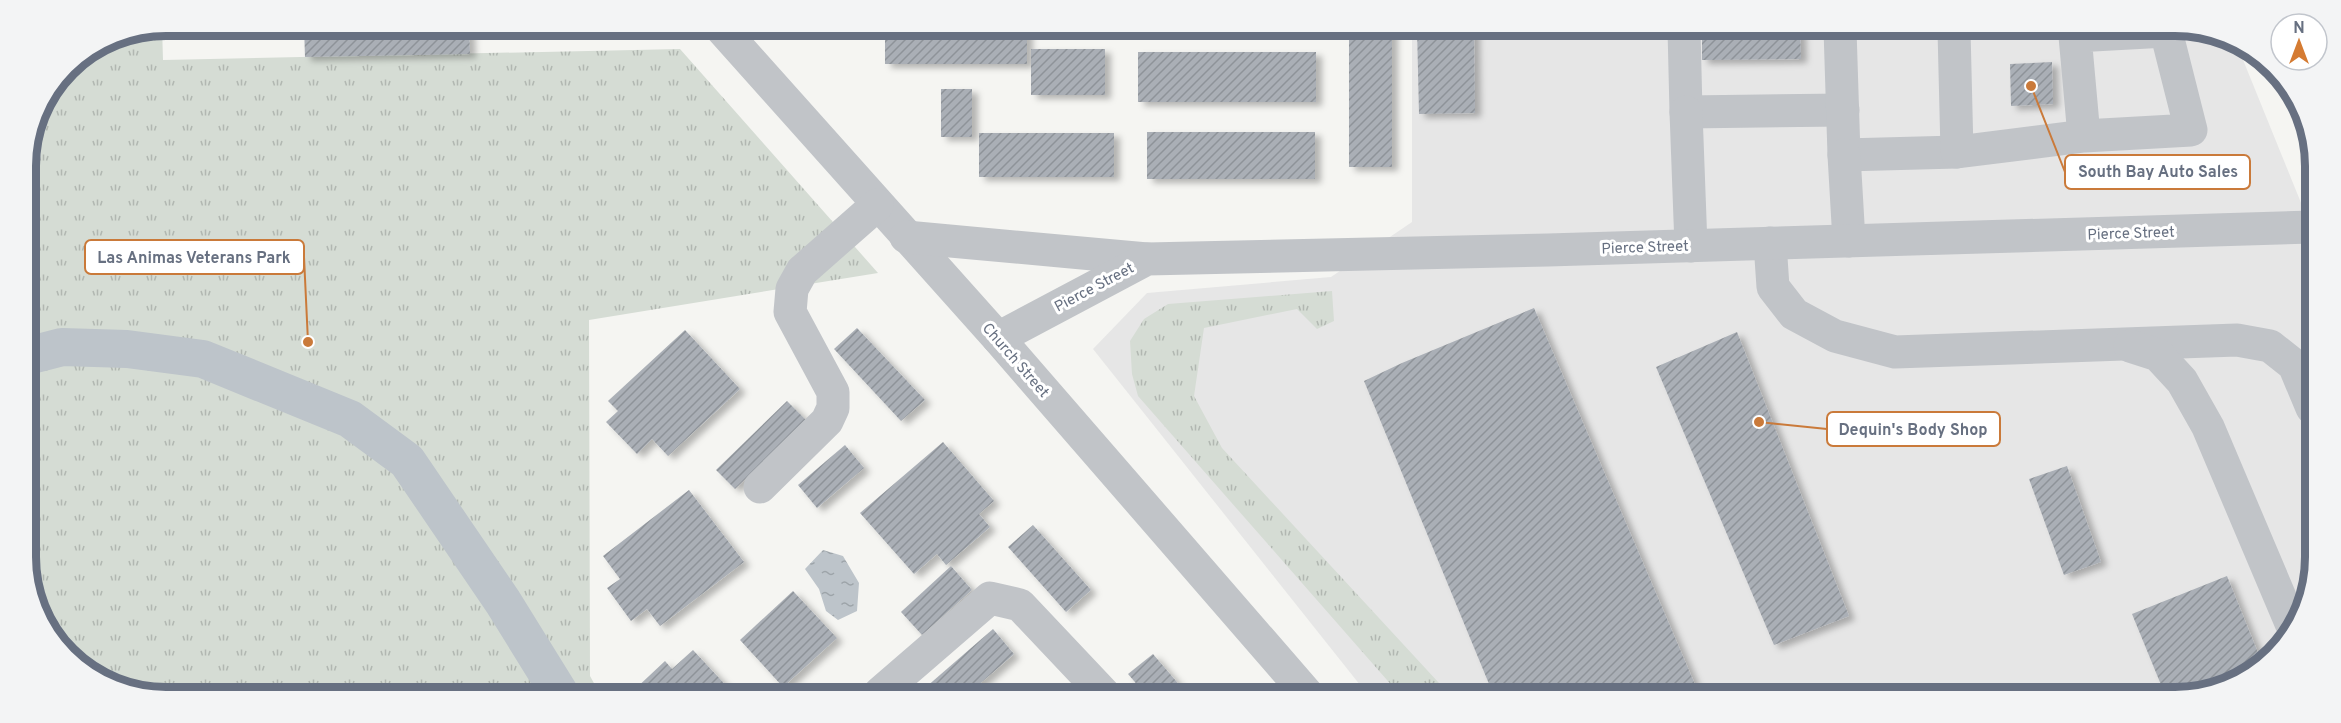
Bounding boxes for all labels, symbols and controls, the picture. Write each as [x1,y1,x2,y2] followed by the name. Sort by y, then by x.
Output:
[2269,12,2329,72] north arrow
[2293,19,2305,39] text: N
[2065,155,2250,189] callout: South Bay Auto Sales
[2078,163,2238,183] text: South Bay Auto Sales
[2087,223,2175,246] street label: Pierce Street
[1601,237,1689,260] street label: Pierce Street
[85,240,304,274] callout: Las Animas Veterans Park
[97,249,291,269] text: Las Animas Veterans Park
[1052,259,1138,317] street label: Pierce Street
[977,320,1053,402] street label: Church Street
[1827,412,2000,446] callout: Dequin's Body Shop
[1839,421,1987,441] text: Dequin's Body Shop

